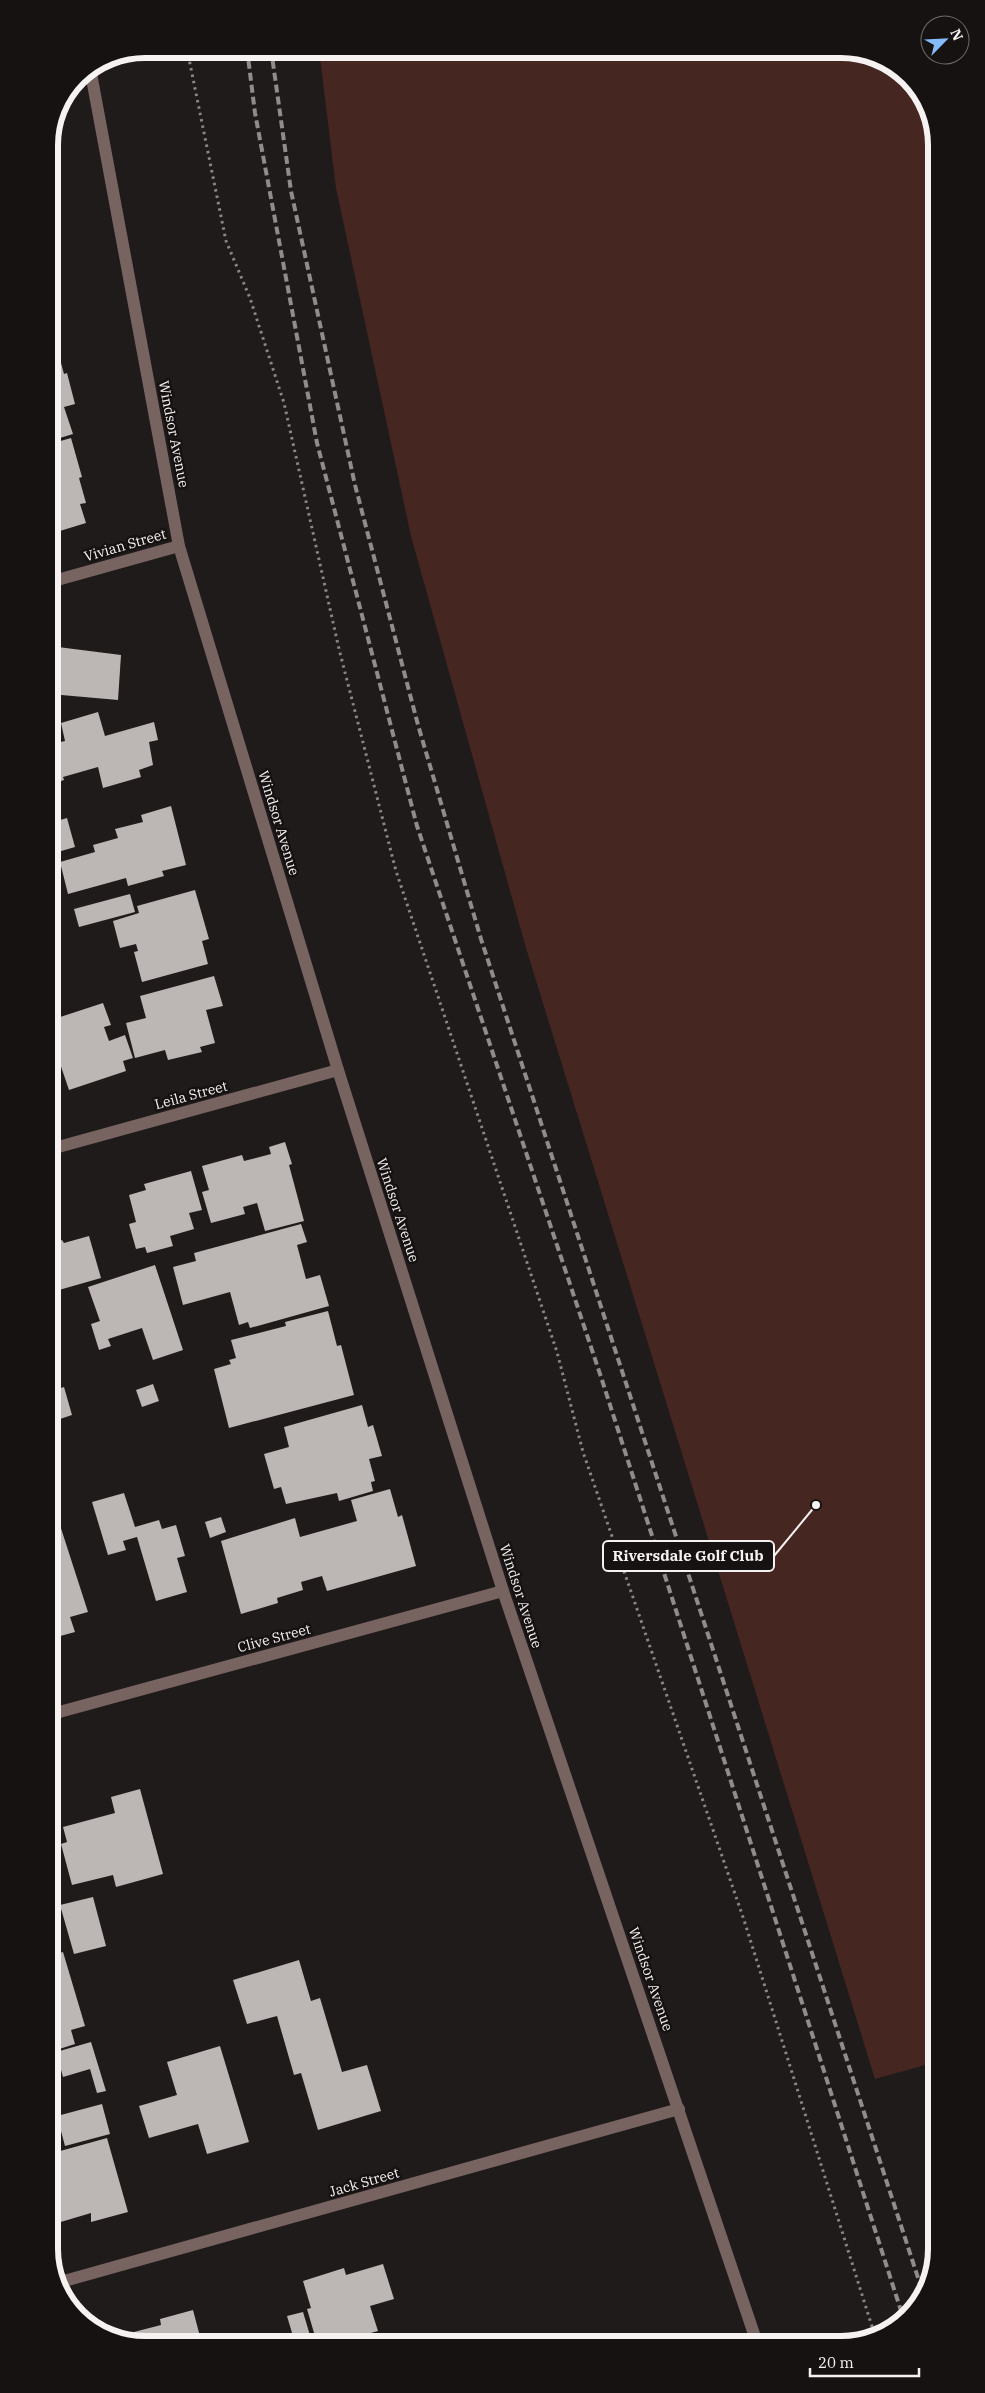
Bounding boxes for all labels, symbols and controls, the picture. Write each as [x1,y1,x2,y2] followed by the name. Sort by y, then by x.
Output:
[920,15,970,65] north arrow
[946,26,967,43] text: N
[155,379,193,489] street label: Windsor Avenue
[82,525,168,565] street label: Vivian Street
[255,768,303,878] street label: Windsor Avenue
[153,1077,229,1113] street label: Leila Street
[373,1156,423,1264] street label: Windsor Avenue
[603,1541,774,1571] callout: Riversdale Golf Club
[496,1542,546,1650] street label: Windsor Avenue
[612,1546,764,1565] text: Riversdale Golf Club
[235,1620,313,1656] street label: Clive Street
[625,1925,677,2033] street label: Windsor Avenue
[327,2163,401,2201] street label: Jack Street
[810,2346,919,2378] scale bar
[818,2353,854,2372] text: 20 m

